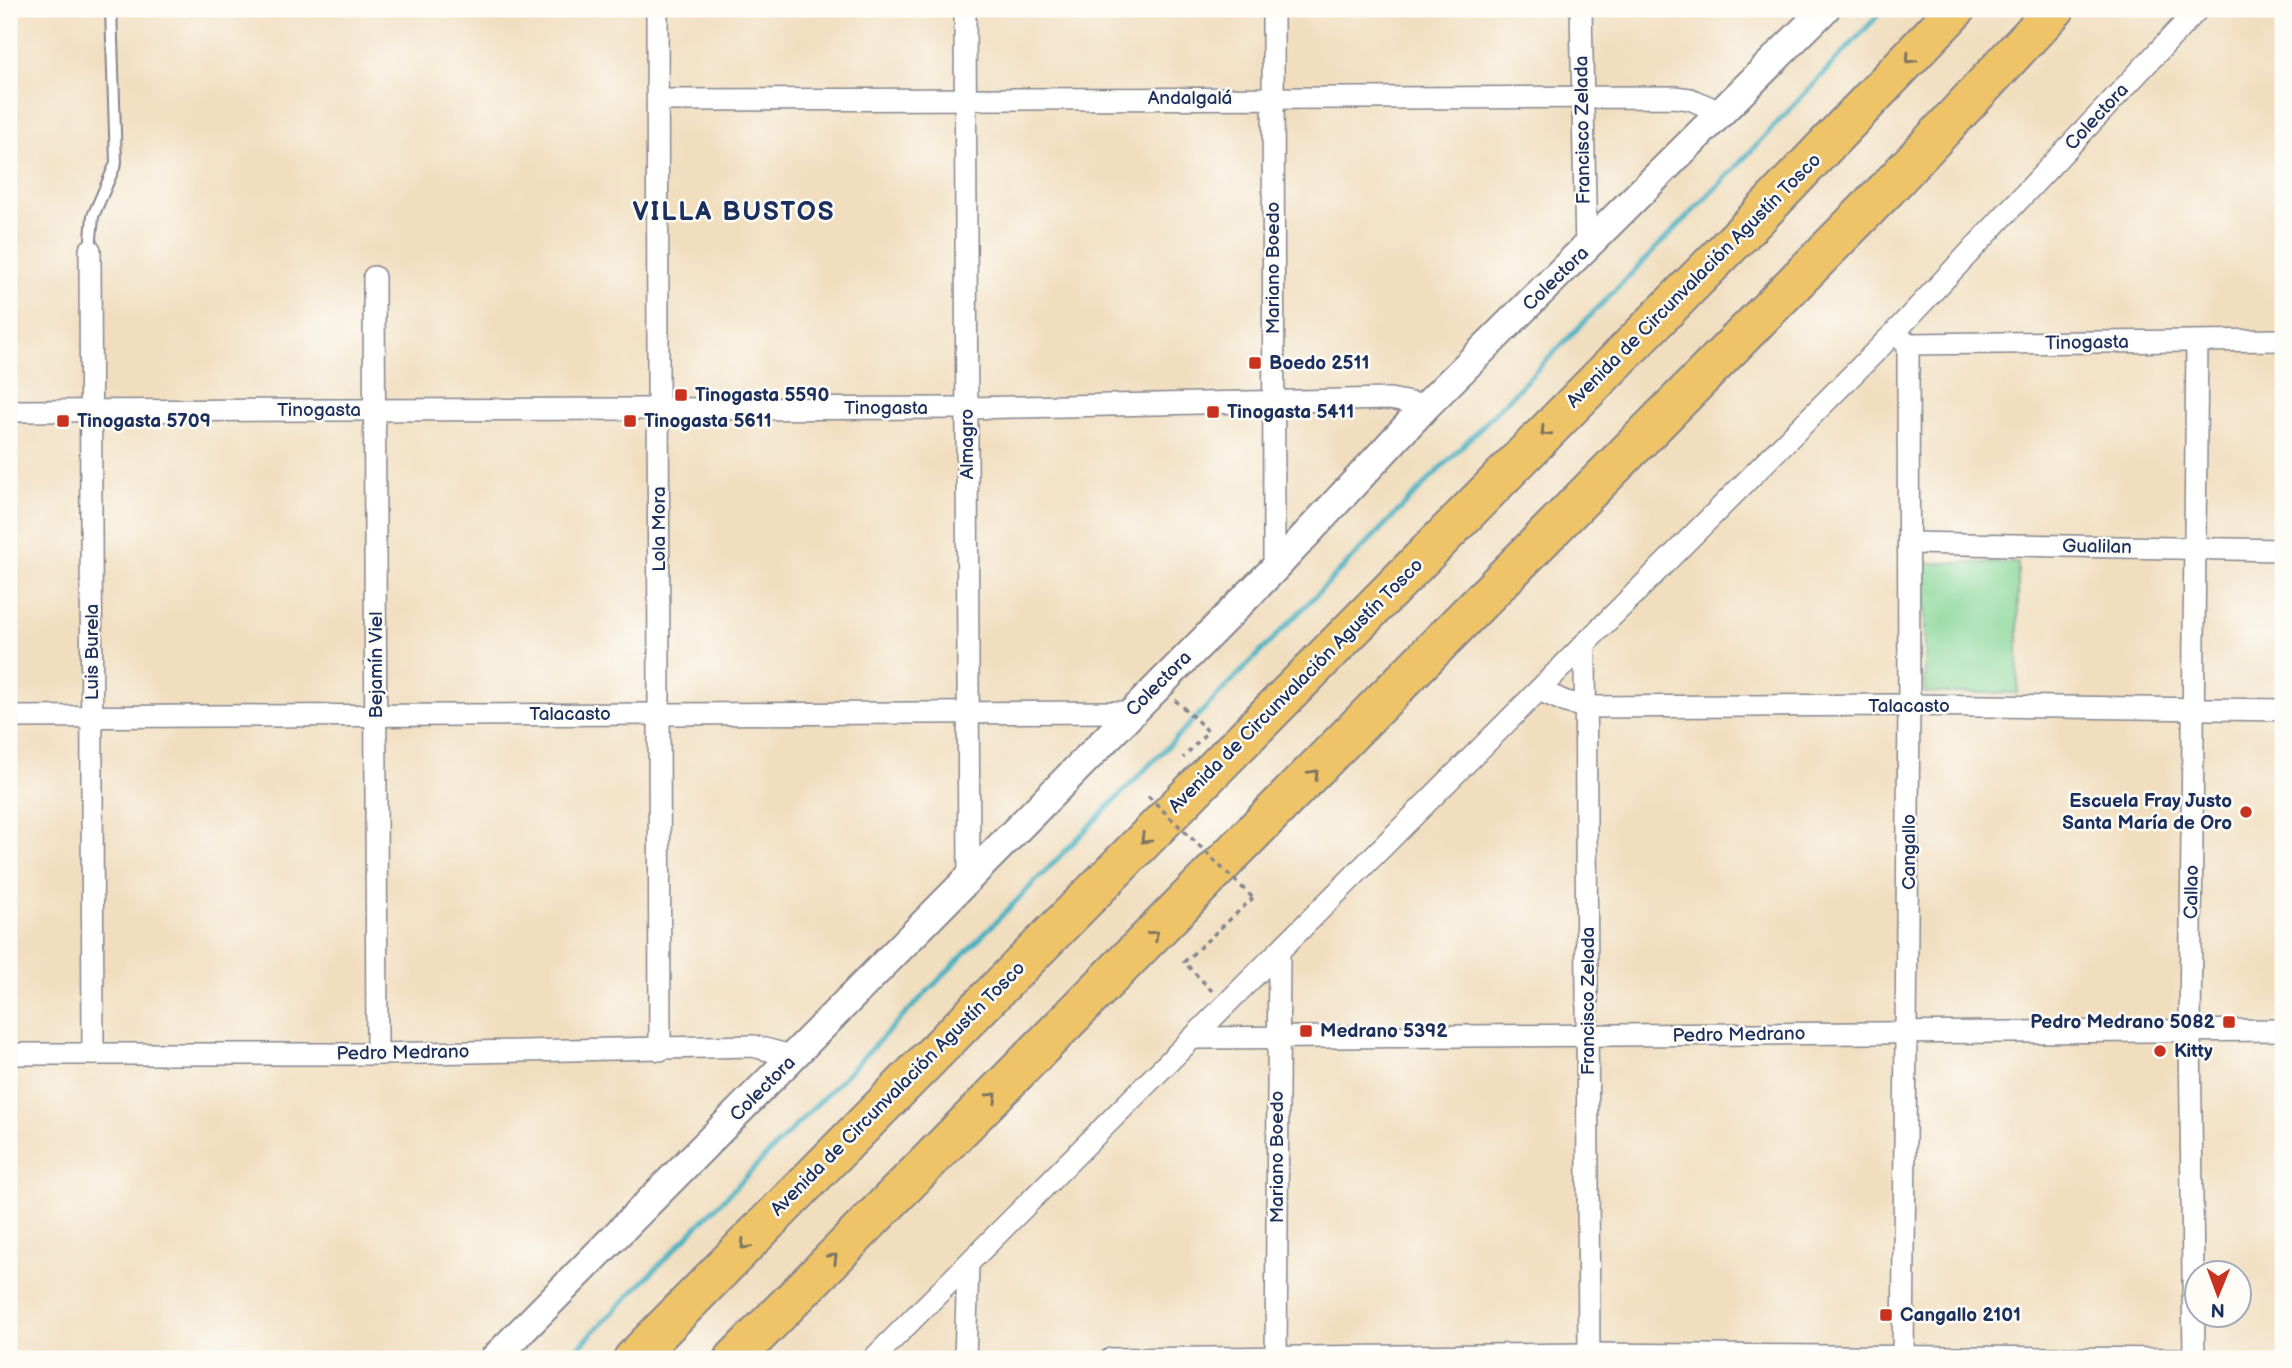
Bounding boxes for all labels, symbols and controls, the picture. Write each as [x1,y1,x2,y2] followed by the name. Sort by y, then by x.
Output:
[1906,51,1918,64] one-way arrow
[1570,55,1596,205] street label: Francisco Zelada
[2060,79,2134,155] street label: Colectora
[1148,87,1232,110] street label: Andalgalá
[1562,149,1826,413] street label: Avenida de Circunvalación Agustín Tosco
[633,197,835,228] district label: VILLA BUSTOS
[1262,202,1285,334] street label: Mariano Boedo
[1518,242,1594,316] street label: Colectora
[2045,331,2129,355] street label: Tinogasta
[1269,352,1370,375] place label: Boedo 2511
[1247,355,1263,371] marker: Boedo 2511
[695,384,829,407] place label: Tinogasta 5590
[673,387,689,403] marker: Tinogasta 5590
[844,397,928,420] street label: Tinogasta
[277,399,361,422] street label: Tinogasta
[1227,401,1354,424] place label: Tinogasta 5411
[1205,404,1221,420] marker: Tinogasta 5411
[956,409,979,479] street label: Almagro
[77,410,211,433] place label: Tinogasta 5709
[644,410,772,433] place label: Tinogasta 5611
[55,413,71,429] marker: Tinogasta 5709
[622,413,638,429] marker: Tinogasta 5611
[1541,424,1554,437] one-way arrow
[648,486,671,572] street label: Lola Mora
[2062,535,2132,559] street label: Gualilan
[1164,554,1428,818] street label: Avenida de Circunvalación Agustín Tosco
[81,604,104,700] street label: Luis Burela
[365,612,388,718] street label: Bejamín Viel
[1121,646,1197,722] street label: Colectora
[1868,695,1950,718] street label: Talacasto
[529,703,611,726] street label: Talacasto
[1305,769,1318,782] one-way arrow
[2062,790,2232,835] place label: Escuela Fray Justo Santa María de Oro
[2238,804,2254,820] marker: Escuela Fray Justo Santa María de Oro
[1898,814,1921,890] street label: Cangallo
[1141,831,1154,844] one-way arrow
[2180,865,2204,919] street label: Callao
[1577,927,1600,1075] street label: Francisco Zelada
[1145,931,1158,944] one-way arrow
[766,957,1030,1221] street label: Avenida de Circunvalación Agustín Tosco
[2030,1011,2216,1034] place label: Pedro Medrano 5082
[2221,1014,2237,1030] marker: Pedro Medrano 5082
[1320,1020,1448,1043] place label: Medrano 5392
[1672,1022,1806,1048] street label: Pedro Medrano
[1298,1023,1314,1039] marker: Medrano 5392
[336,1040,470,1066] street label: Pedro Medrano
[2174,1040,2213,1063] place label: Kitty
[2152,1043,2168,1059] marker: Kitty
[725,1051,801,1127] street label: Colectora
[1266,1091,1289,1223] street label: Mariano Boedo
[985,1092,998,1105] one-way arrow
[740,1237,753,1250] one-way arrow
[825,1254,838,1267] one-way arrow
[2184,1260,2254,1330] north arrow
[2210,1298,2225,1321] text: N
[1900,1304,2021,1327] place label: Cangallo 2101
[1878,1307,1894,1323] marker: Cangallo 2101

